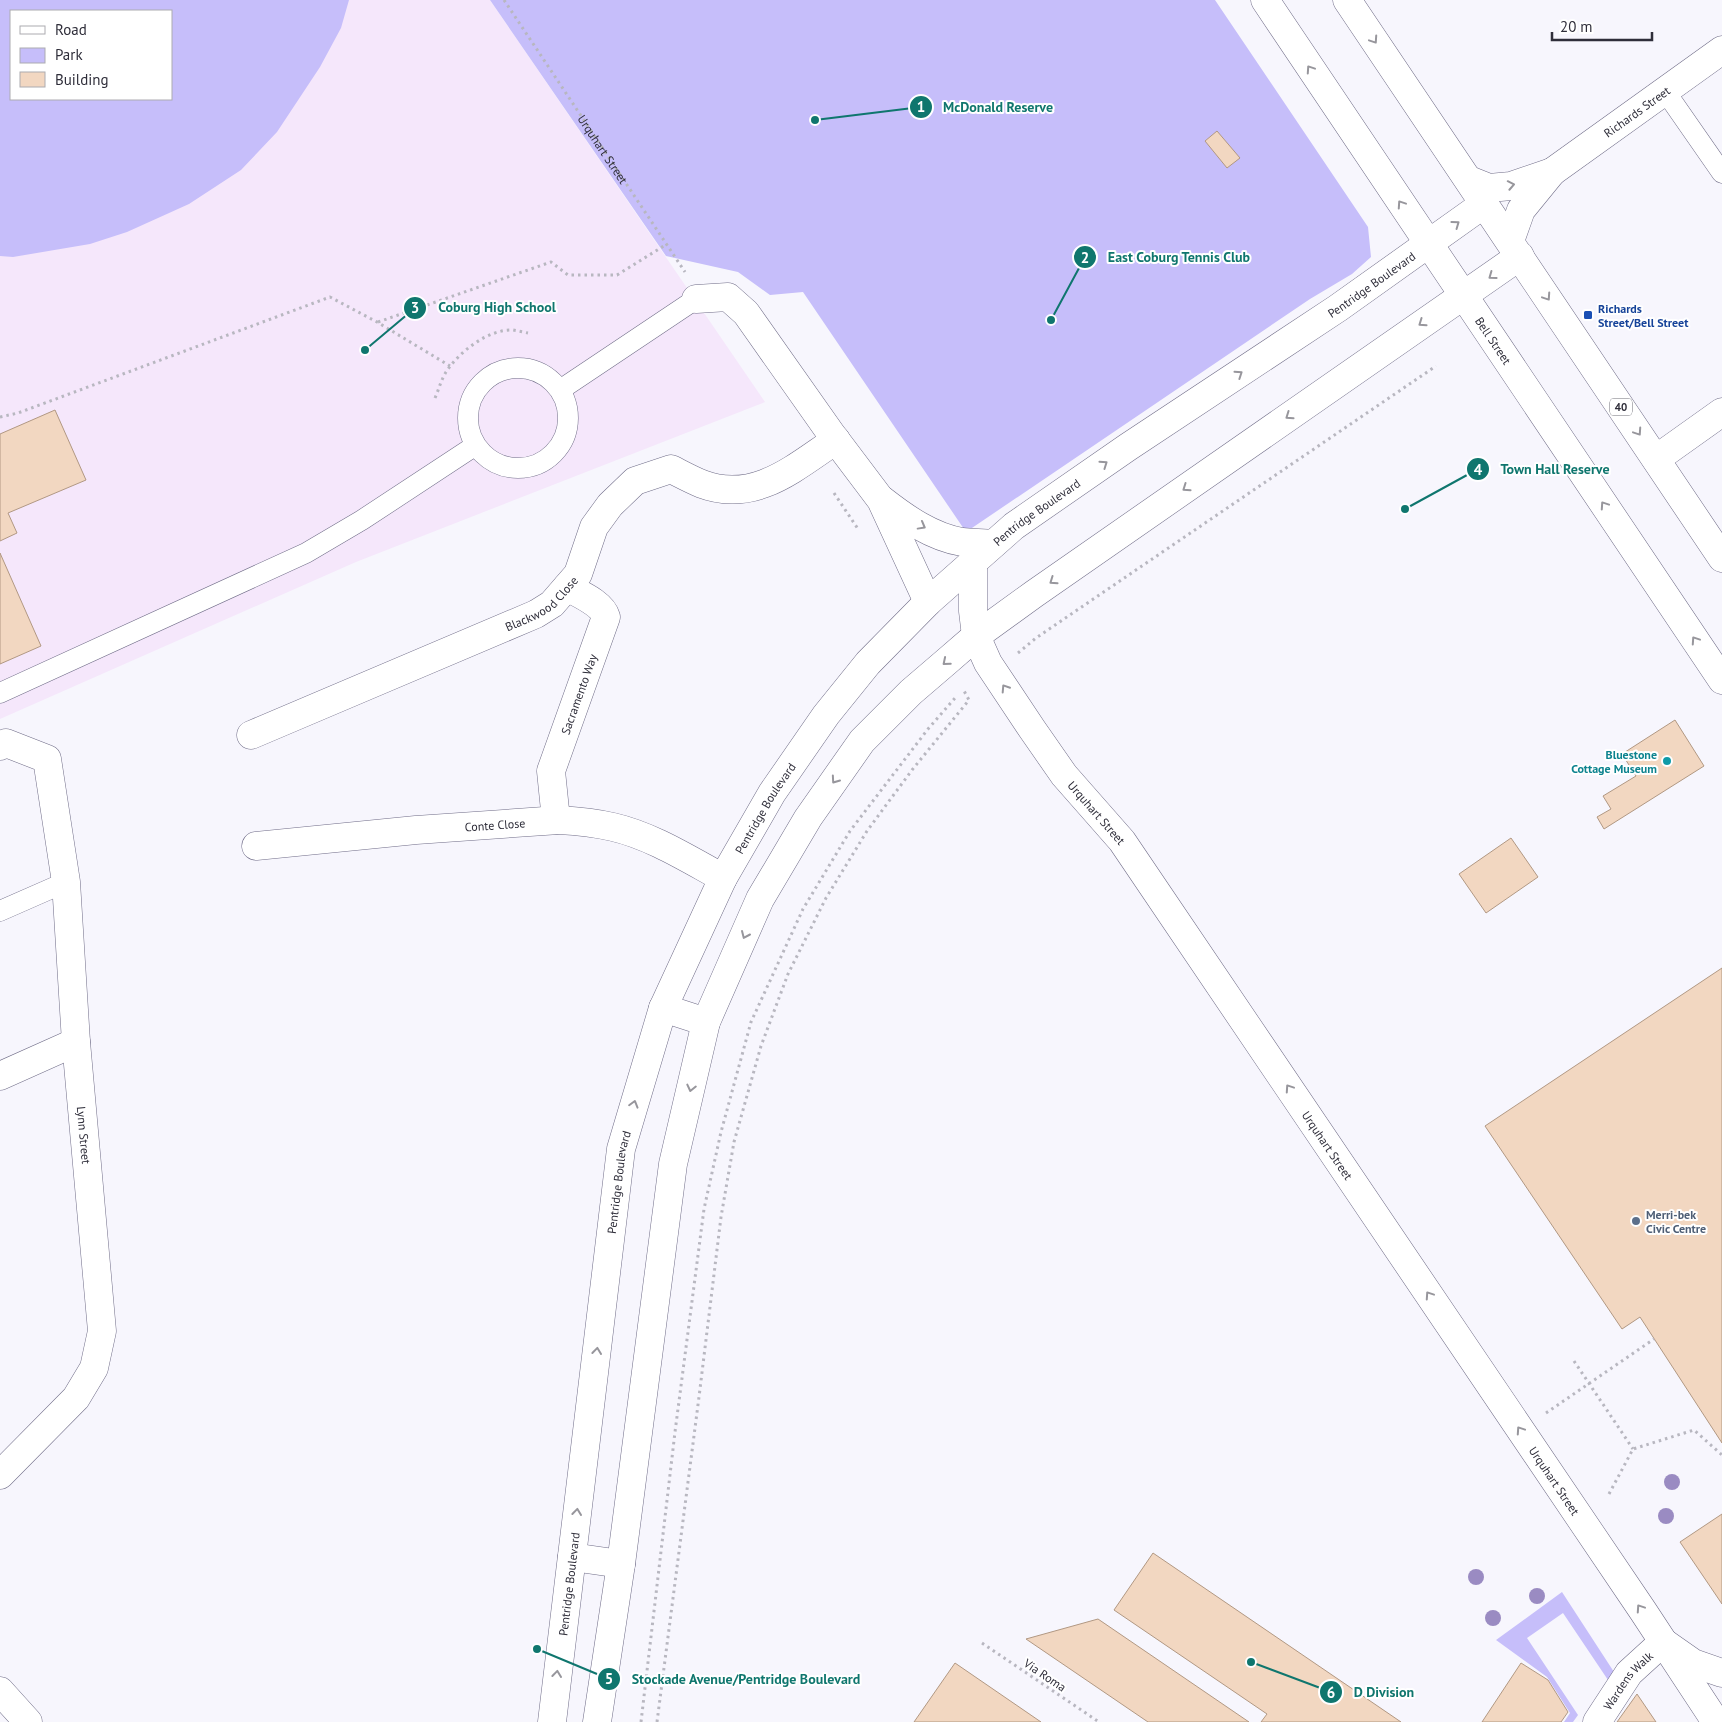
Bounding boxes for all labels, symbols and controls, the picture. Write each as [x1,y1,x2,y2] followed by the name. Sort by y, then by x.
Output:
[10,10,172,100] legend
[1552,10,1652,42] scale bar
[1560,17,1593,36] text: 20 m
[55,20,87,39] text: Road
[1368,35,1377,44] one-way arrow
[55,45,83,64] text: Park
[1307,65,1317,74] one-way arrow
[55,70,109,89] text: Building
[1601,83,1673,140] street label: Richards Street
[908,93,1063,122] callout: McDonald Reserve
[917,97,925,116] text: 1
[943,98,1053,116] text: McDonald Reserve
[575,112,632,186] street label: Urquhart Street
[1506,180,1515,191] one-way arrow
[1398,200,1407,210] one-way arrow
[1450,221,1460,230] one-way arrow
[1072,243,1261,272] callout: East Coburg Tennis Club
[1081,248,1089,267] text: 2
[1108,248,1251,266] text: East Coburg Tennis Club
[1324,248,1418,320] street label: Pentridge Boulevard
[1489,271,1498,279] one-way arrow
[1541,291,1550,300] one-way arrow
[403,293,566,322] callout: Coburg High School
[411,298,419,317] text: 3
[438,298,557,316] text: Coburg High School
[1598,301,1689,330] place label: Richards Street/Bell Street
[1582,309,1594,321] marker: Richards Street/Bell Street
[1472,314,1515,367] street label: Bell Street
[1419,317,1428,326] one-way arrow
[1233,371,1243,380] one-way arrow
[1610,398,1632,416] road number: 40
[1285,410,1295,419] one-way arrow
[1632,426,1641,435] one-way arrow
[1465,455,1619,484] callout: Town Hall Reserve
[1474,460,1483,479] text: 4
[1500,460,1610,478] text: Town Hall Reserve
[1098,461,1108,470] one-way arrow
[990,475,1083,549] street label: Pentridge Boulevard
[1182,482,1192,491] one-way arrow
[1601,502,1610,511] one-way arrow
[916,520,925,530] one-way arrow
[503,573,581,634] street label: Blackwood Close
[1049,575,1059,584] one-way arrow
[1692,636,1701,646] one-way arrow
[557,651,600,736] street label: Sacramento Way
[942,656,951,665] one-way arrow
[1002,684,1011,694] one-way arrow
[1571,747,1657,776] place label: Bluestone Cottage Museum
[1661,755,1673,767] marker: Bluestone Cottage Museum
[731,760,798,856] street label: Pentridge Boulevard
[832,774,841,784] one-way arrow
[1065,778,1129,847] street label: Urquhart Street
[464,815,526,834] street label: Conte Close
[740,930,751,939] one-way arrow
[686,1083,697,1092] one-way arrow
[1286,1085,1295,1094] one-way arrow
[629,1101,639,1109] one-way arrow
[74,1106,94,1165] street label: Lynn Street
[1299,1108,1356,1182] street label: Urquhart Street
[603,1129,634,1235] street label: Pentridge Boulevard
[1646,1207,1706,1236] place label: Merri-bek Civic Centre
[1630,1215,1642,1227] marker: Merri-bek Civic Centre
[1426,1292,1435,1301] one-way arrow
[591,1347,602,1355] one-way arrow
[1517,1426,1526,1436] one-way arrow
[1526,1443,1583,1518] street label: Urquhart Street
[571,1508,582,1516] one-way arrow
[555,1531,582,1637] street label: Pentridge Boulevard
[1637,1605,1647,1614] one-way arrow
[1600,1648,1656,1712] street label: Wardens Walk
[1020,1655,1069,1695] street label: Via Roma
[597,1664,871,1693] callout: Stockade Avenue/Pentridge Boulevard
[551,1669,562,1677] one-way arrow
[605,1669,613,1688] text: 5
[632,1670,860,1688] text: Stockade Avenue/Pentridge Boulevard
[1319,1678,1425,1707] callout: D Division
[1327,1683,1335,1702] text: 6
[1354,1683,1414,1701] text: D Division

